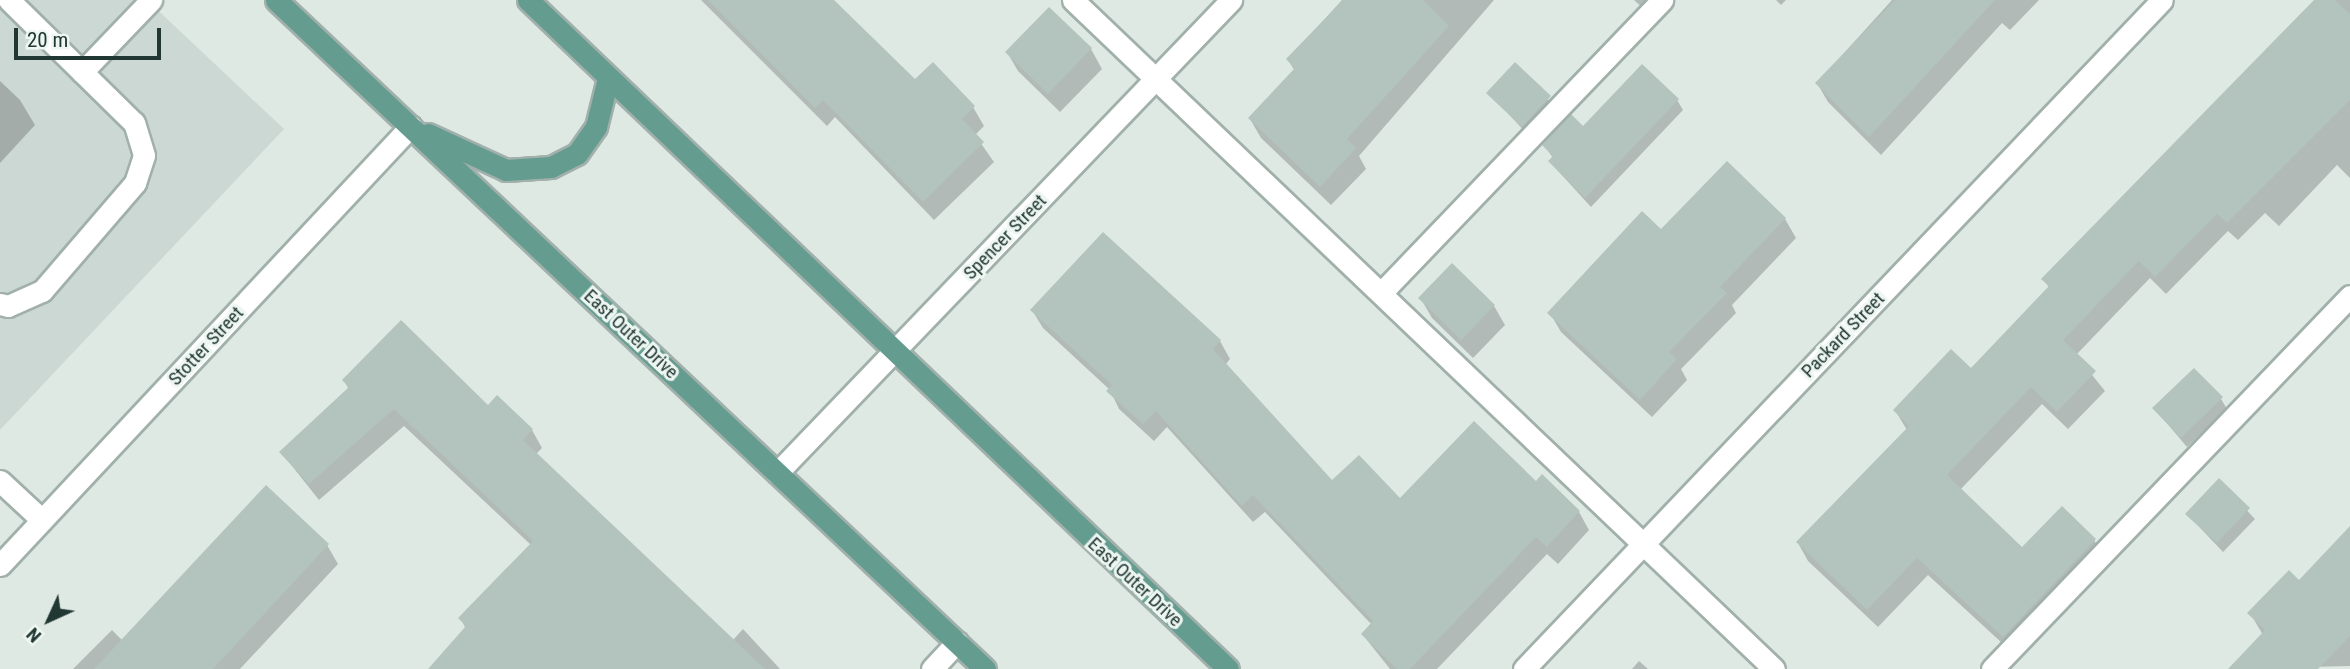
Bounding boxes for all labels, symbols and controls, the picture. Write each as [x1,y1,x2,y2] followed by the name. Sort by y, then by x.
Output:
[18,14,164,58] scale bar
[27,28,68,52] text: 20 m
[959,190,1051,284] street label: Spencer Street
[579,285,683,383] street label: East Outer Drive
[1797,288,1889,382] street label: Packard Street
[164,302,248,390] street label: Stotter Street
[1083,533,1187,631] street label: East Outer Drive
[14,585,84,655] north arrow
[22,623,46,647] text: N

